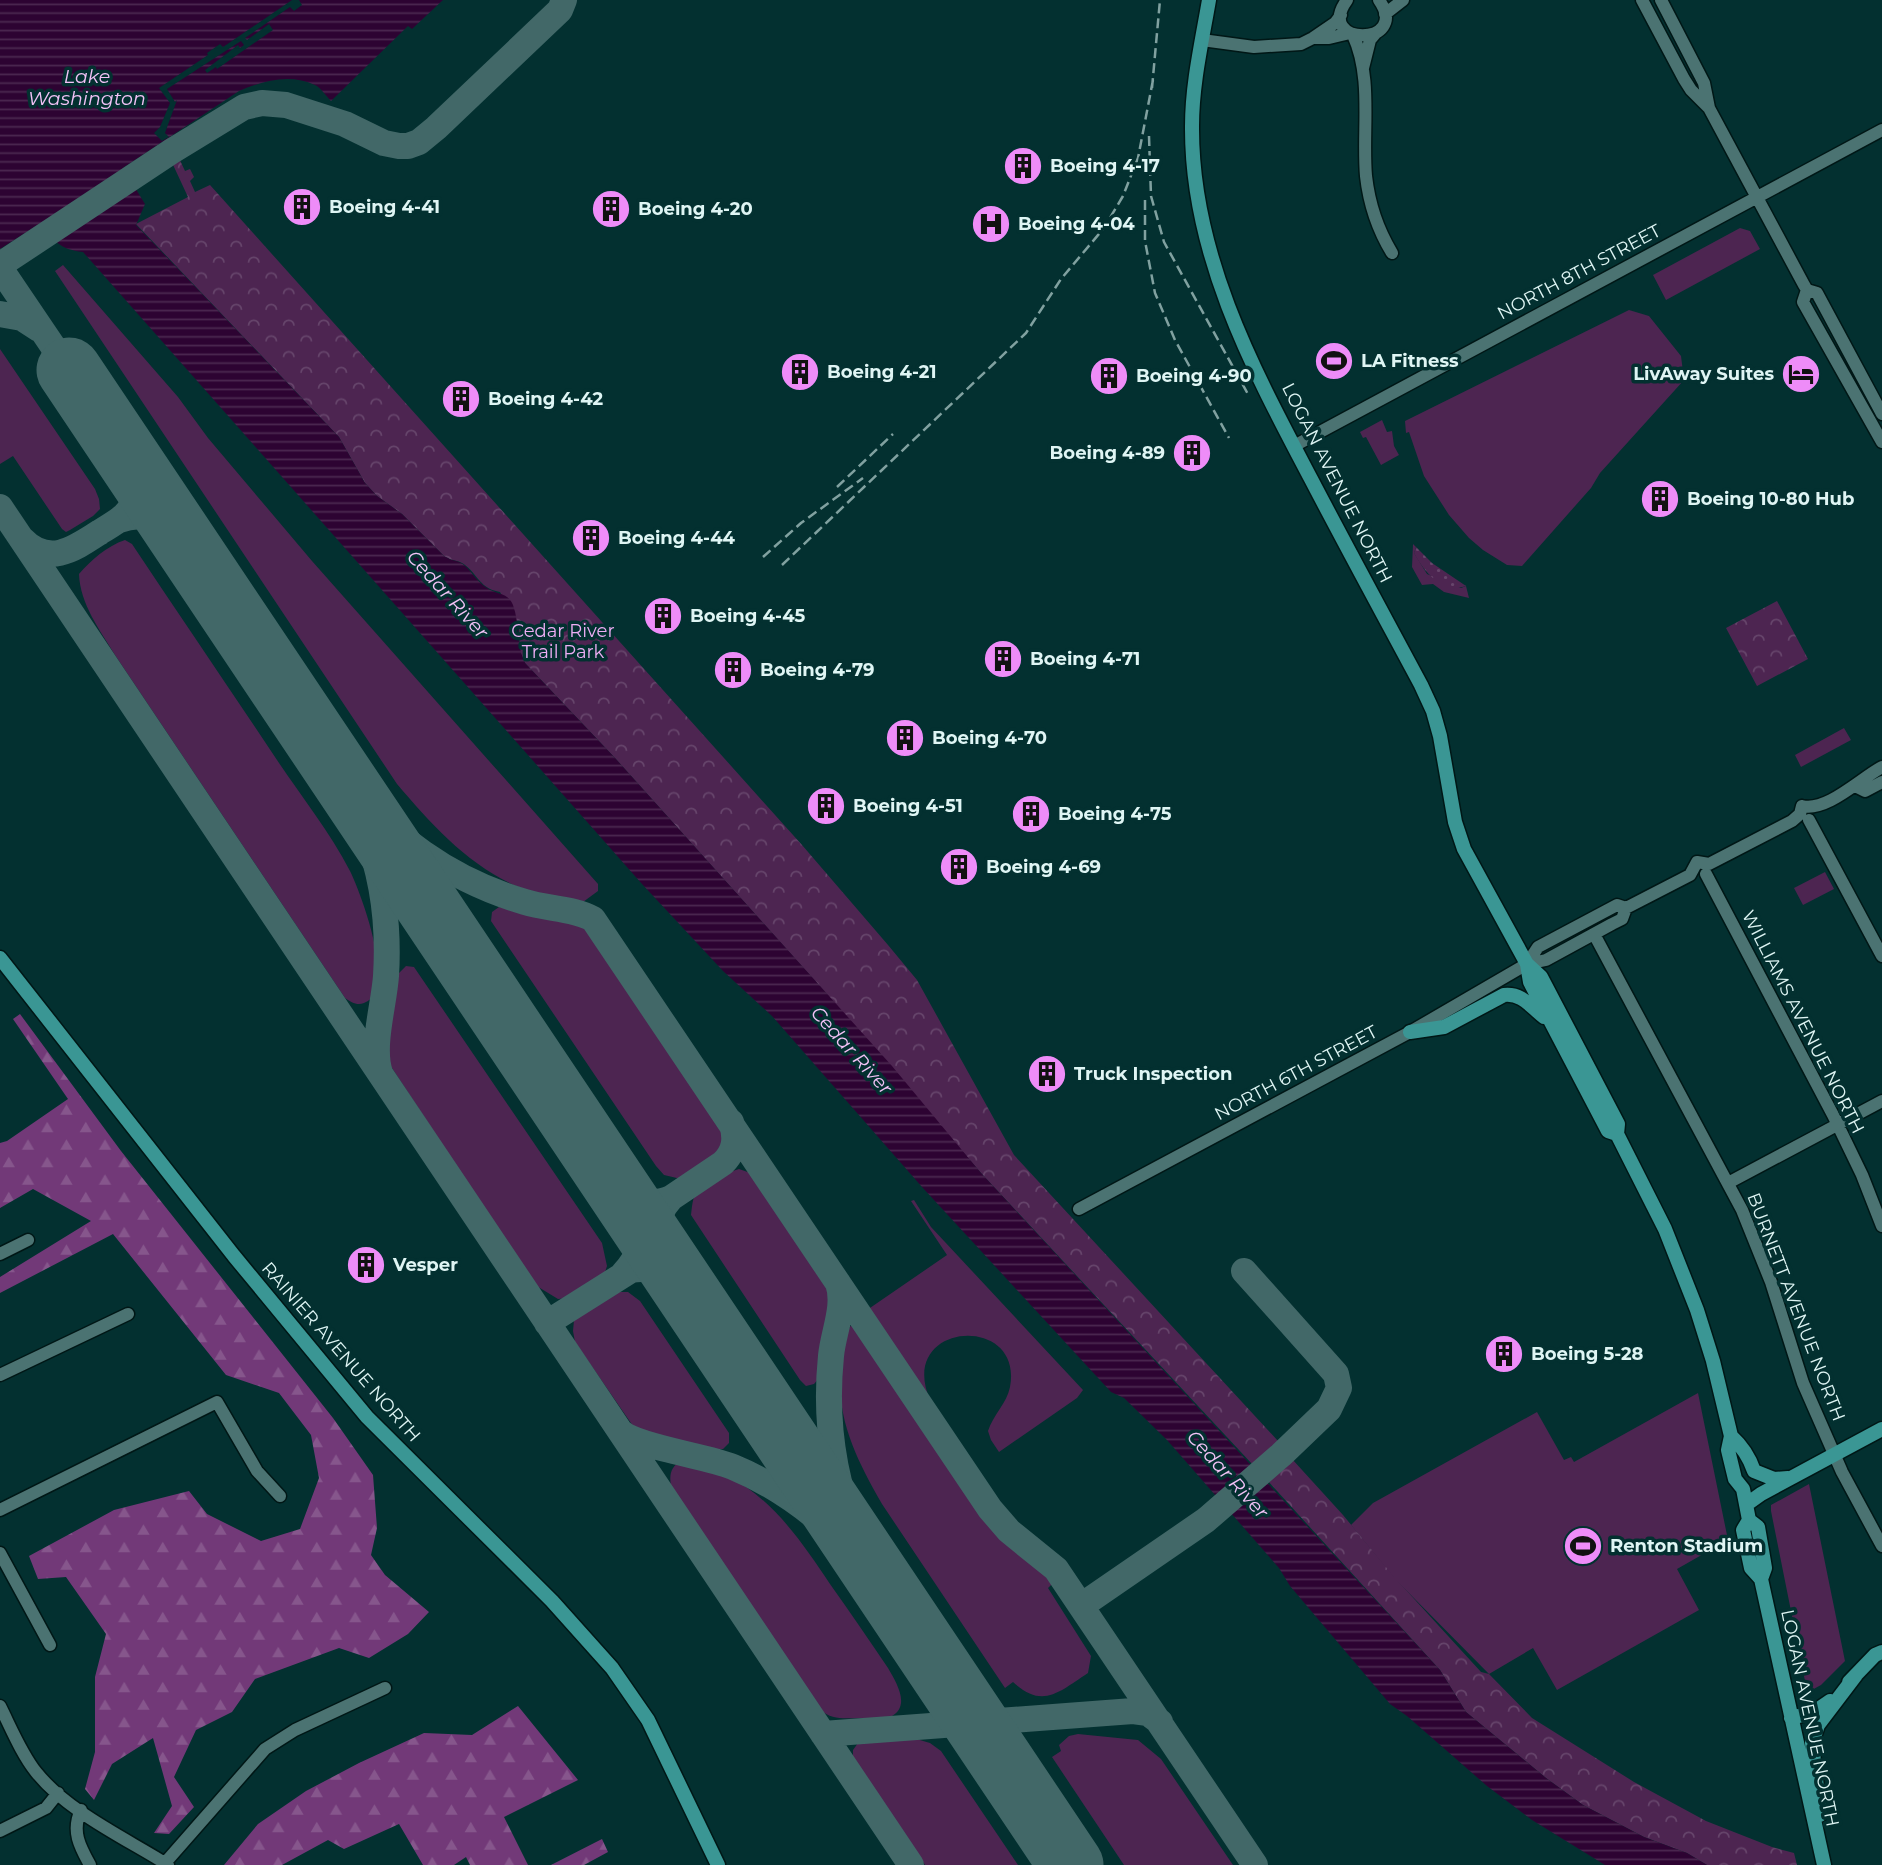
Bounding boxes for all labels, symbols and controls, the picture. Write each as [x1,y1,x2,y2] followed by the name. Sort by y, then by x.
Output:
[28,65,146,110] water label: Lake Washington
[1002,145,1044,187] building icon: Boeing 4-17
[1050,155,1160,177] place label: Boeing 4-17
[281,186,323,228] building icon: Boeing 4-41
[590,188,632,230] building icon: Boeing 4-20
[329,196,440,218] place label: Boeing 4-41
[638,198,753,220] place label: Boeing 4-20
[970,203,1012,245] hospital icon: Boeing 4-04
[1018,213,1135,235] place label: Boeing 4-04
[1494,219,1665,324] street label: NORTH 8TH STREET
[1313,340,1355,382] sports icon: LA Fitness
[1361,350,1459,372] place label: LA Fitness
[779,351,821,393] building icon: Boeing 4-21
[1780,353,1822,395] hotel icon: LivAway Suites
[1088,355,1130,397] building icon: Boeing 4-90
[827,361,936,383] place label: Boeing 4-21
[1633,363,1774,385] place label: LivAway Suites
[1136,365,1252,387] place label: Boeing 4-90
[440,378,482,420] building icon: Boeing 4-42
[1277,379,1397,587] street label: LOGAN AVENUE NORTH
[488,388,604,410] place label: Boeing 4-42
[1171,432,1213,474] building icon: Boeing 4-89
[1050,442,1165,464] place label: Boeing 4-89
[1639,478,1681,520] building icon: Boeing 10-80 Hub
[1687,488,1854,510] place label: Boeing 10-80 Hub
[570,517,612,559] building icon: Boeing 4-44
[618,527,736,549] place label: Boeing 4-44
[402,545,494,644] water label: Cedar River
[642,595,684,637] building icon: Boeing 4-45
[690,605,806,627] place label: Boeing 4-45
[511,620,615,663] park label: Cedar River Trail Park
[982,638,1024,680] building icon: Boeing 4-71
[1030,648,1140,670] place label: Boeing 4-71
[712,649,754,691] building icon: Boeing 4-79
[760,659,875,681] place label: Boeing 4-79
[884,717,926,759] building icon: Boeing 4-70
[932,727,1047,749] place label: Boeing 4-70
[805,785,847,827] building icon: Boeing 4-51
[1010,793,1052,835] building icon: Boeing 4-75
[853,795,963,817] place label: Boeing 4-51
[1058,803,1172,825] place label: Boeing 4-75
[938,846,980,888] building icon: Boeing 4-69
[986,856,1101,878] place label: Boeing 4-69
[1737,907,1869,1137] street label: WILLIAMS AVENUE NORTH
[806,1001,898,1100] water label: Cedar River
[1211,1020,1382,1125] street label: NORTH 6TH STREET
[1026,1053,1068,1095] building icon: Truck Inspection
[1074,1063,1232,1085] place label: Truck Inspection
[1742,1190,1850,1424] street label: BURNETT AVENUE NORTH
[345,1244,387,1286] building icon: Vesper
[392,1254,458,1276] place label: Vesper
[257,1258,425,1446] street label: RAINIER AVENUE NORTH
[1483,1333,1525,1375] building icon: Boeing 5-28
[1531,1343,1644,1365] place label: Boeing 5-28
[1182,1425,1274,1524] water label: Cedar River
[1562,1525,1604,1567] sports icon: Renton Stadium
[1610,1535,1763,1557] place label: Renton Stadium
[1776,1607,1844,1829] street label: LOGAN AVENUE NORTH

